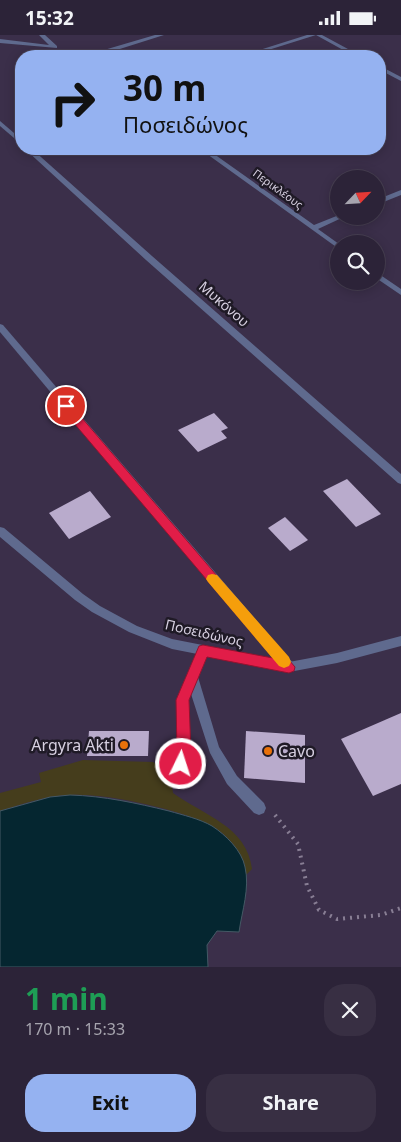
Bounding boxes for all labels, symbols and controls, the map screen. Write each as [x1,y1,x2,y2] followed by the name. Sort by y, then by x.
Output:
[25,5,74,31] text: 15:32
[123,64,206,111] text: 30 m
[40,70,105,135] icon: right
[123,109,248,139] text: Ποσειδώνος
[250,165,306,212] street label: Περικλέους
[330,170,385,225] north arrow
[330,170,385,290] map controls
[330,235,385,290] button: search
[195,277,253,331] street label: Μυκόνου
[45,385,87,427] pin
[52,392,80,420] icon: arrive
[163,614,245,651] street label: Ποσειδώνος
[31,734,114,756] place label: Argyra Akti
[154,737,206,789] position arrow
[118,739,130,751] marker: Argyra Akti
[278,740,315,762] place label: Cavo
[262,745,274,757] marker: Cavo
[25,978,108,1019] text: 1 min
[324,984,376,1036] button: close
[25,1018,125,1040] text: 170 m · 15:33
[25,1074,196,1132] button: Exit
[206,1074,376,1132] button: Share

